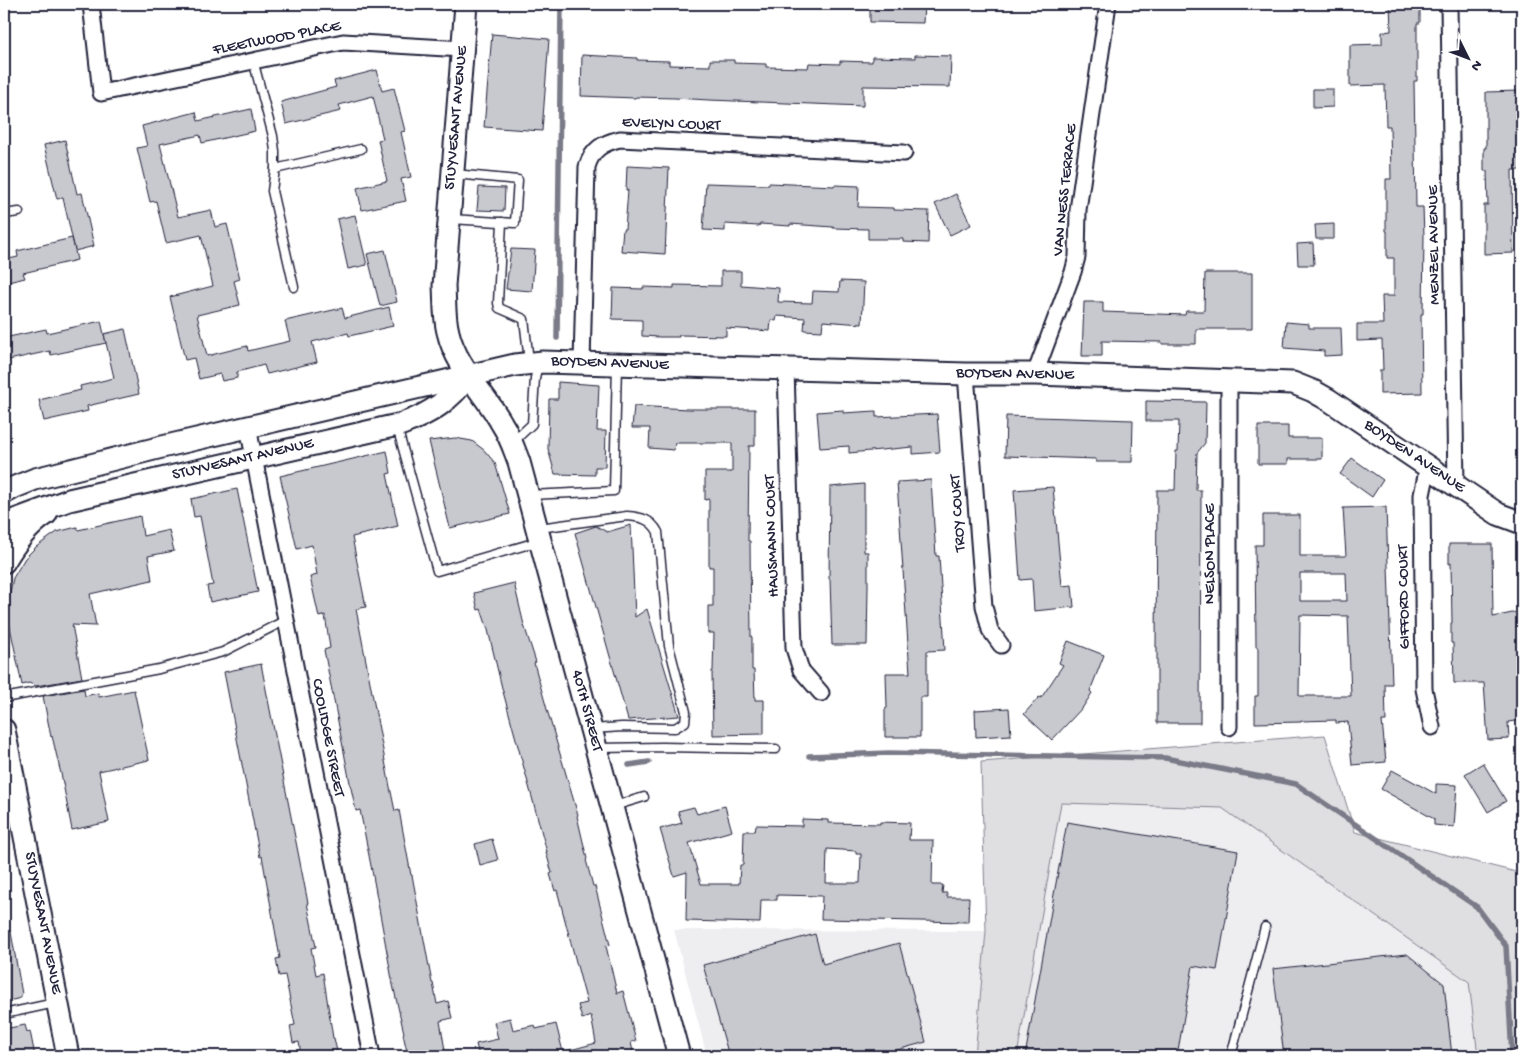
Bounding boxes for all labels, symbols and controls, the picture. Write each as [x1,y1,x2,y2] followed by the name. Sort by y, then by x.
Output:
[210,17,344,61] street label: FLEETWOOD PLACE
[1444,32,1494,82] north arrow
[441,44,473,191] street label: STUYVESANT AVENUE
[1466,56,1485,74] text: N
[621,114,721,136] street label: EVELYN COURT
[1050,122,1082,258] street label: VAN NESS TERRACE
[1424,184,1446,305] street label: MENZEL AVENUE
[550,352,670,376] street label: BOYDEN AVENUE
[955,364,1075,386] street label: BOYDEN AVENUE
[1359,416,1469,498] street label: BOYDEN AVENUE
[171,434,316,485] street label: STUYVESANT AVENUE
[947,473,971,553] street label: TROY COURT
[761,474,785,598] street label: HAUSMANN COURT
[1202,503,1221,604] street label: NELSON PLACE
[1395,544,1415,649] street label: GIFFORD COURT
[566,668,606,755] street label: 40TH STREET
[306,677,348,800] street label: COOLIDGE STREET
[19,850,65,997] street label: STUYVESANT AVENUE

